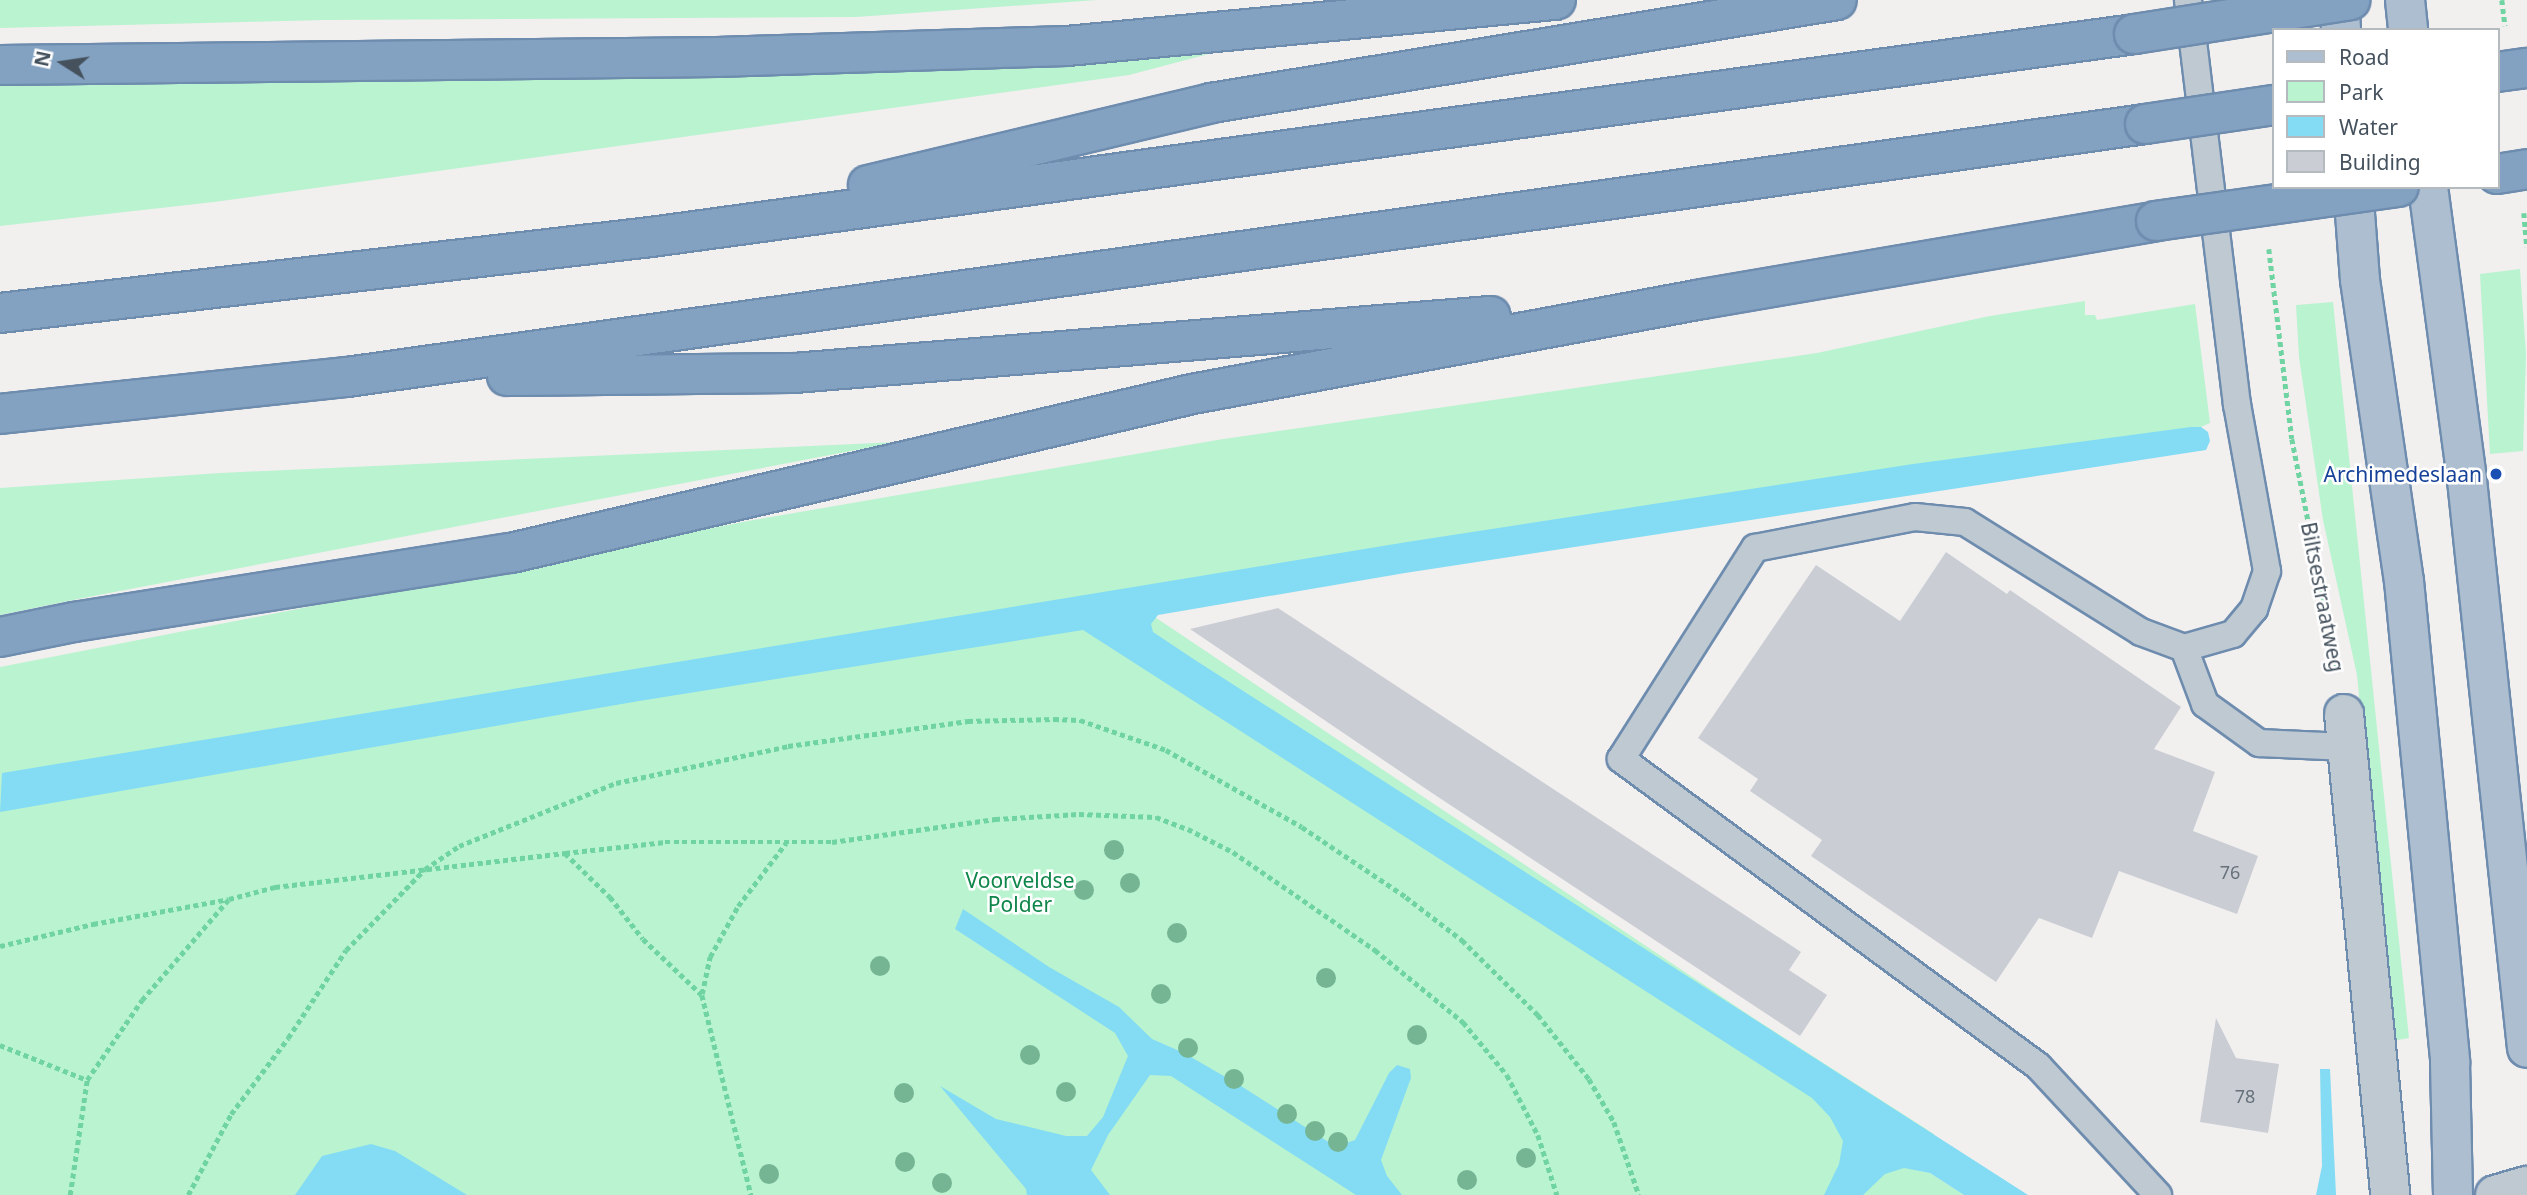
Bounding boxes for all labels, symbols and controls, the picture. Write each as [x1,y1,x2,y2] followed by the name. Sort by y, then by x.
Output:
[28,28,98,98] north arrow
[2272,28,2499,189] legend
[2339,43,2389,71] text: Road
[28,48,57,69] text: N
[2339,78,2383,106] text: Park
[2339,113,2398,141] text: Water
[2339,148,2421,176] text: Building
[2324,461,2482,487] place label: Archimedeslaan
[2488,466,2504,482] marker: Archimedeslaan
[2296,520,2350,674] street label: Biltsestraatweg
[2220,861,2240,883] house number: 76
[965,867,1075,917] park label: Voorveldse Polder
[2235,1085,2255,1107] house number: 78

